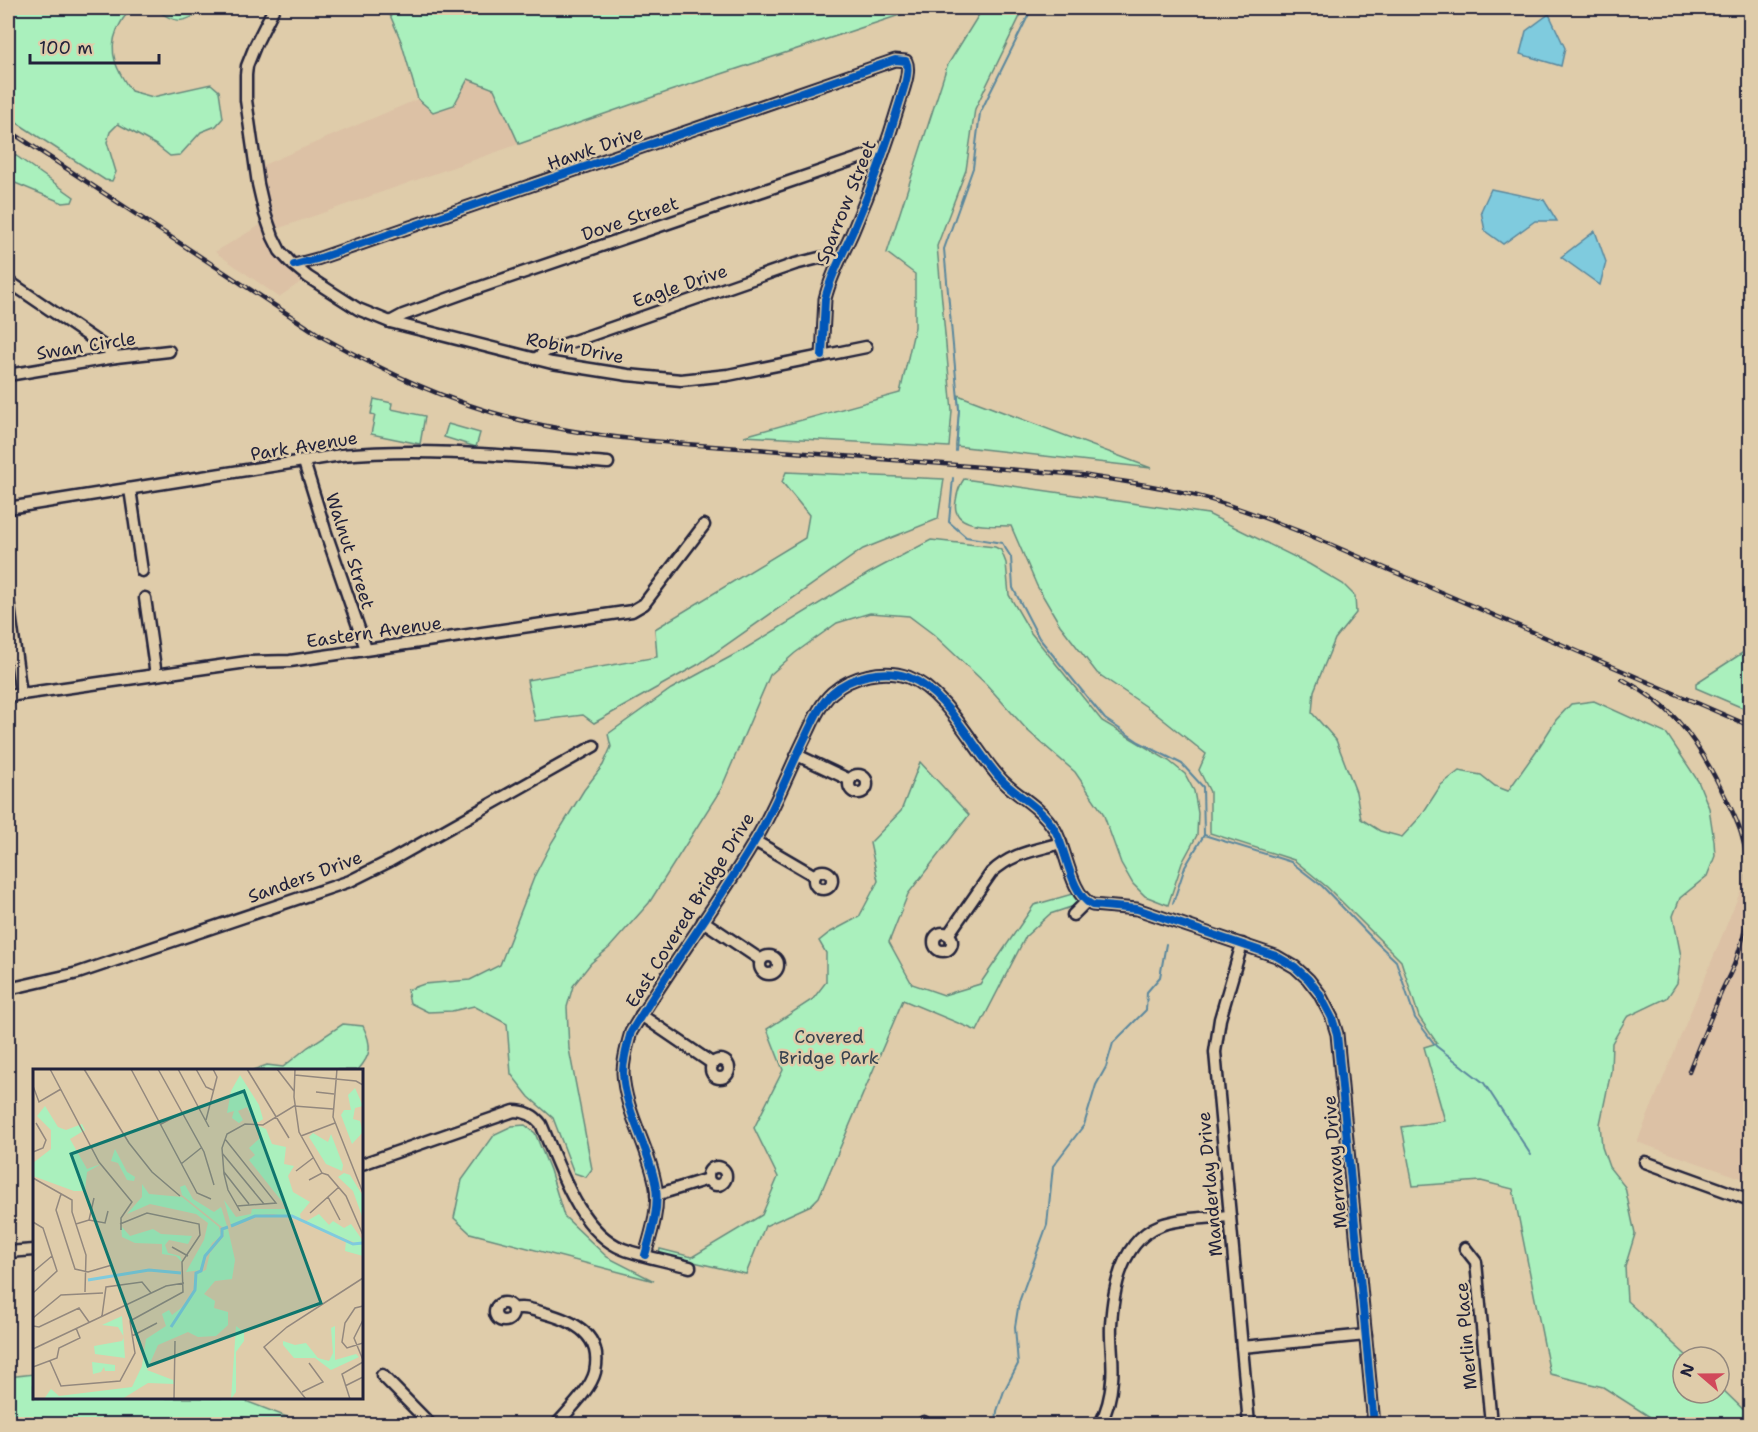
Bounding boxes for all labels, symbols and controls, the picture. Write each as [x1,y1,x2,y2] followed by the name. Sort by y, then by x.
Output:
[30,27,159,65] scale bar
[39,36,93,60] text: 100 m
[544,120,646,176] street label: Hawk Drive
[810,136,882,268] street label: Sparrow Street
[578,191,682,247] street label: Dove Street
[629,259,731,313] street label: Eagle Drive
[35,326,137,366] street label: Swan Circle
[524,327,626,369] street label: Robin Drive
[249,426,359,466] street label: Park Avenue
[320,490,380,612] street label: Walnut Street
[305,611,443,653] street label: Eastern Avenue
[620,808,760,1012] street label: East Covered Bridge Drive
[244,845,366,909] street label: Sanders Drive
[779,1025,879,1070] park label: Covered Bridge Park
[33,1069,363,1399] inset map
[1317,1094,1353,1230] street label: Merravay Drive
[1192,1110,1228,1258] street label: Manderlay Drive
[1449,1281,1483,1391] street label: Merlin Place
[1671,1345,1731,1405] north arrow
[1675,1360,1699,1380] text: N

